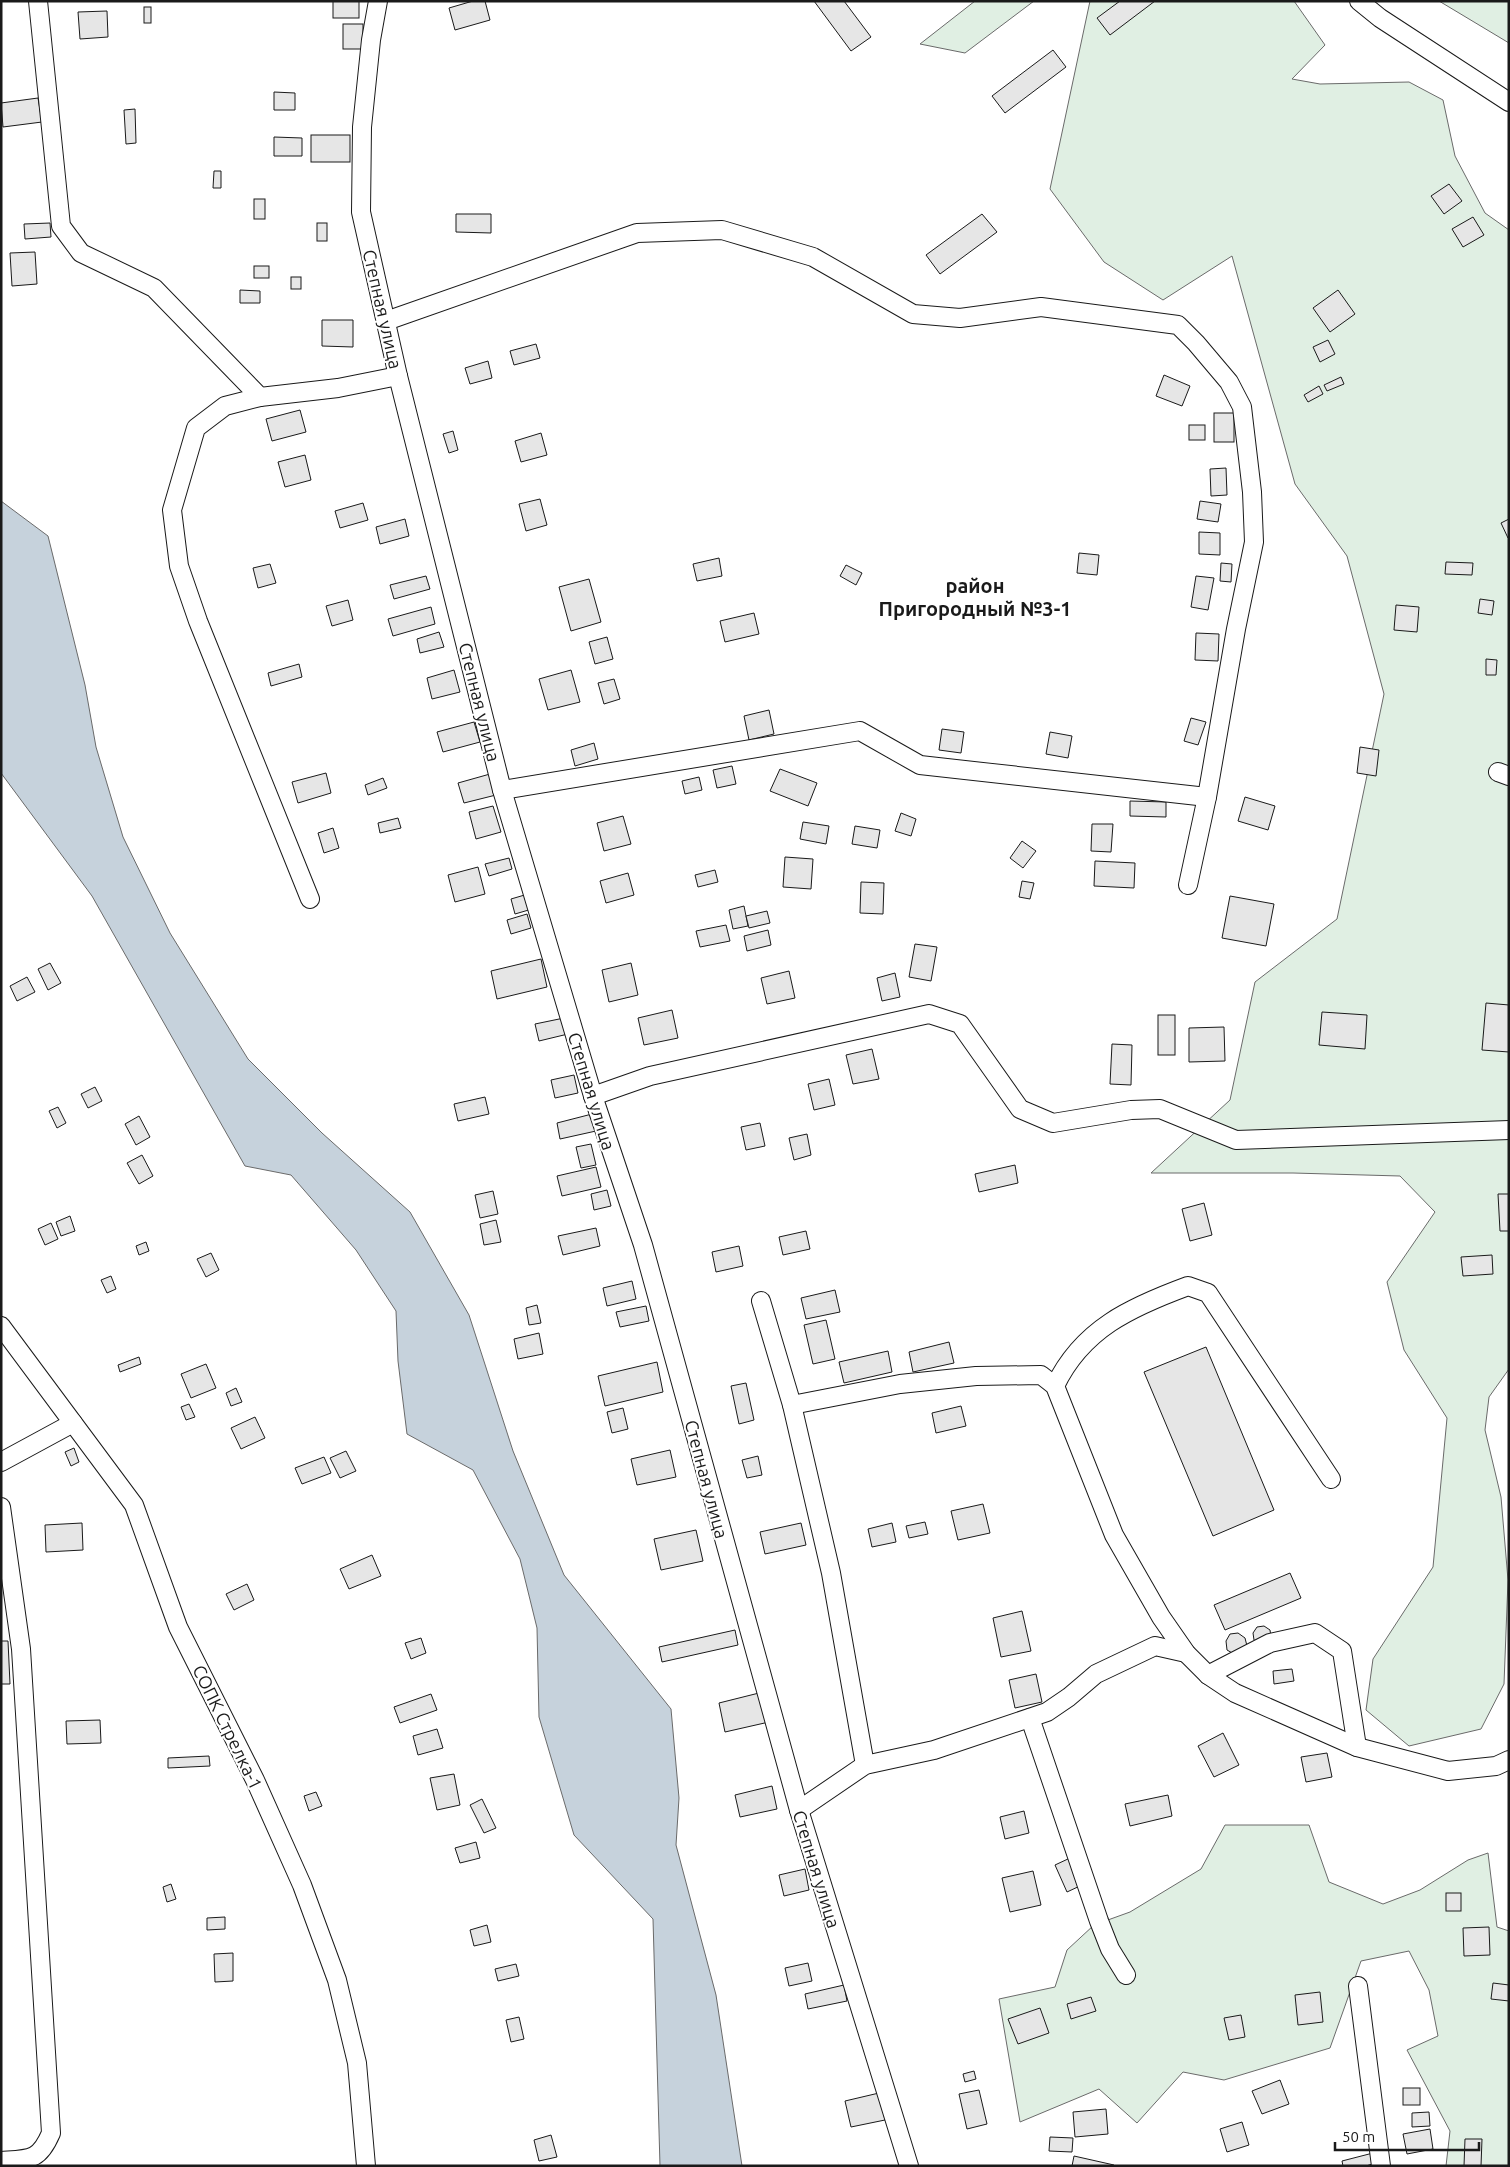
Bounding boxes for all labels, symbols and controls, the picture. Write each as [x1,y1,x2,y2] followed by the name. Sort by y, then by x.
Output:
[360,247,406,371] street label: Степная улица
[879,574,1071,620] district label: район Пригородный №3-1
[456,640,504,764] street label: Степная улица
[565,1030,619,1152] street label: Степная улица
[682,1418,732,1540] street label: Степная улица
[189,1662,267,1792] street label: СОПК Стрелка-1
[790,1808,844,1930] street label: Степная улица
[1335,2120,1479,2152] scale bar
[1342,2128,1375,2145] text: 50 m

